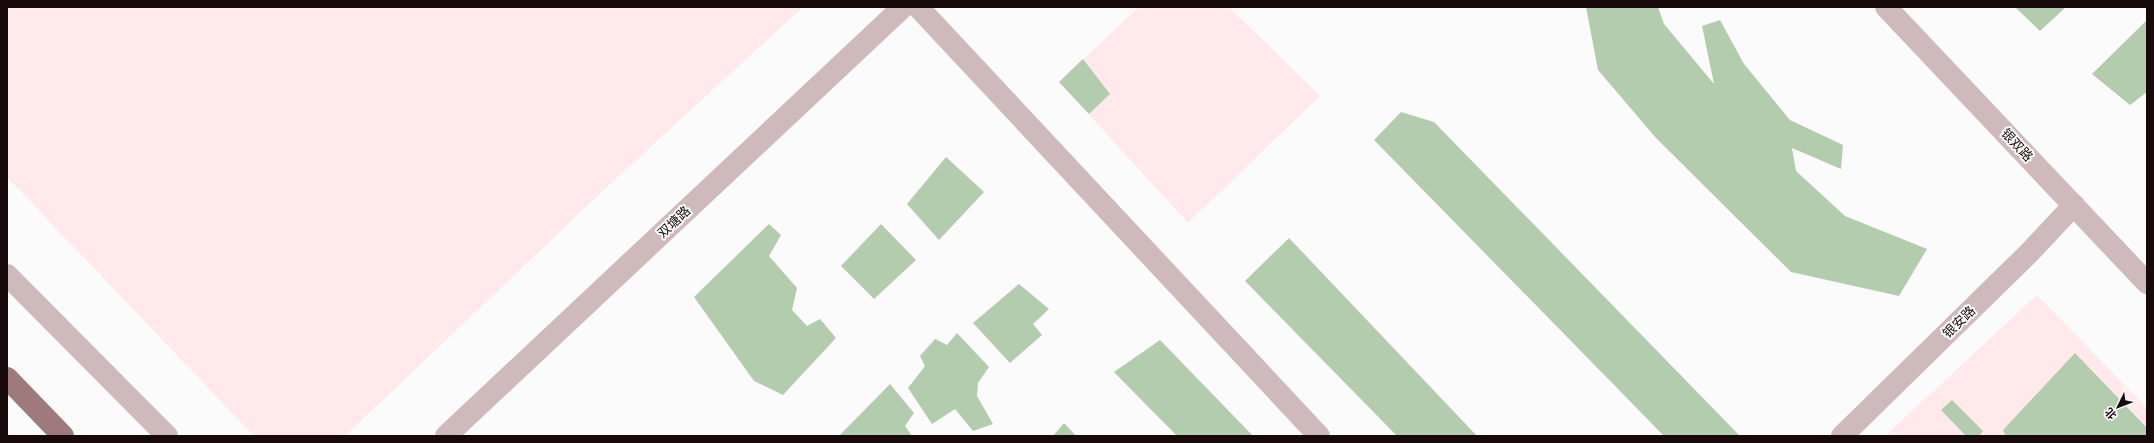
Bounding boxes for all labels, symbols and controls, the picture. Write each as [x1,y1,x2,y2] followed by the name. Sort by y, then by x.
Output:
[1998,126,2036,164] street label: 银双路
[655,203,693,241] street label: 双塘路
[1940,303,1978,341] street label: 银安路
[2098,387,2138,427] north arrow
[2103,405,2120,422] text: 北

